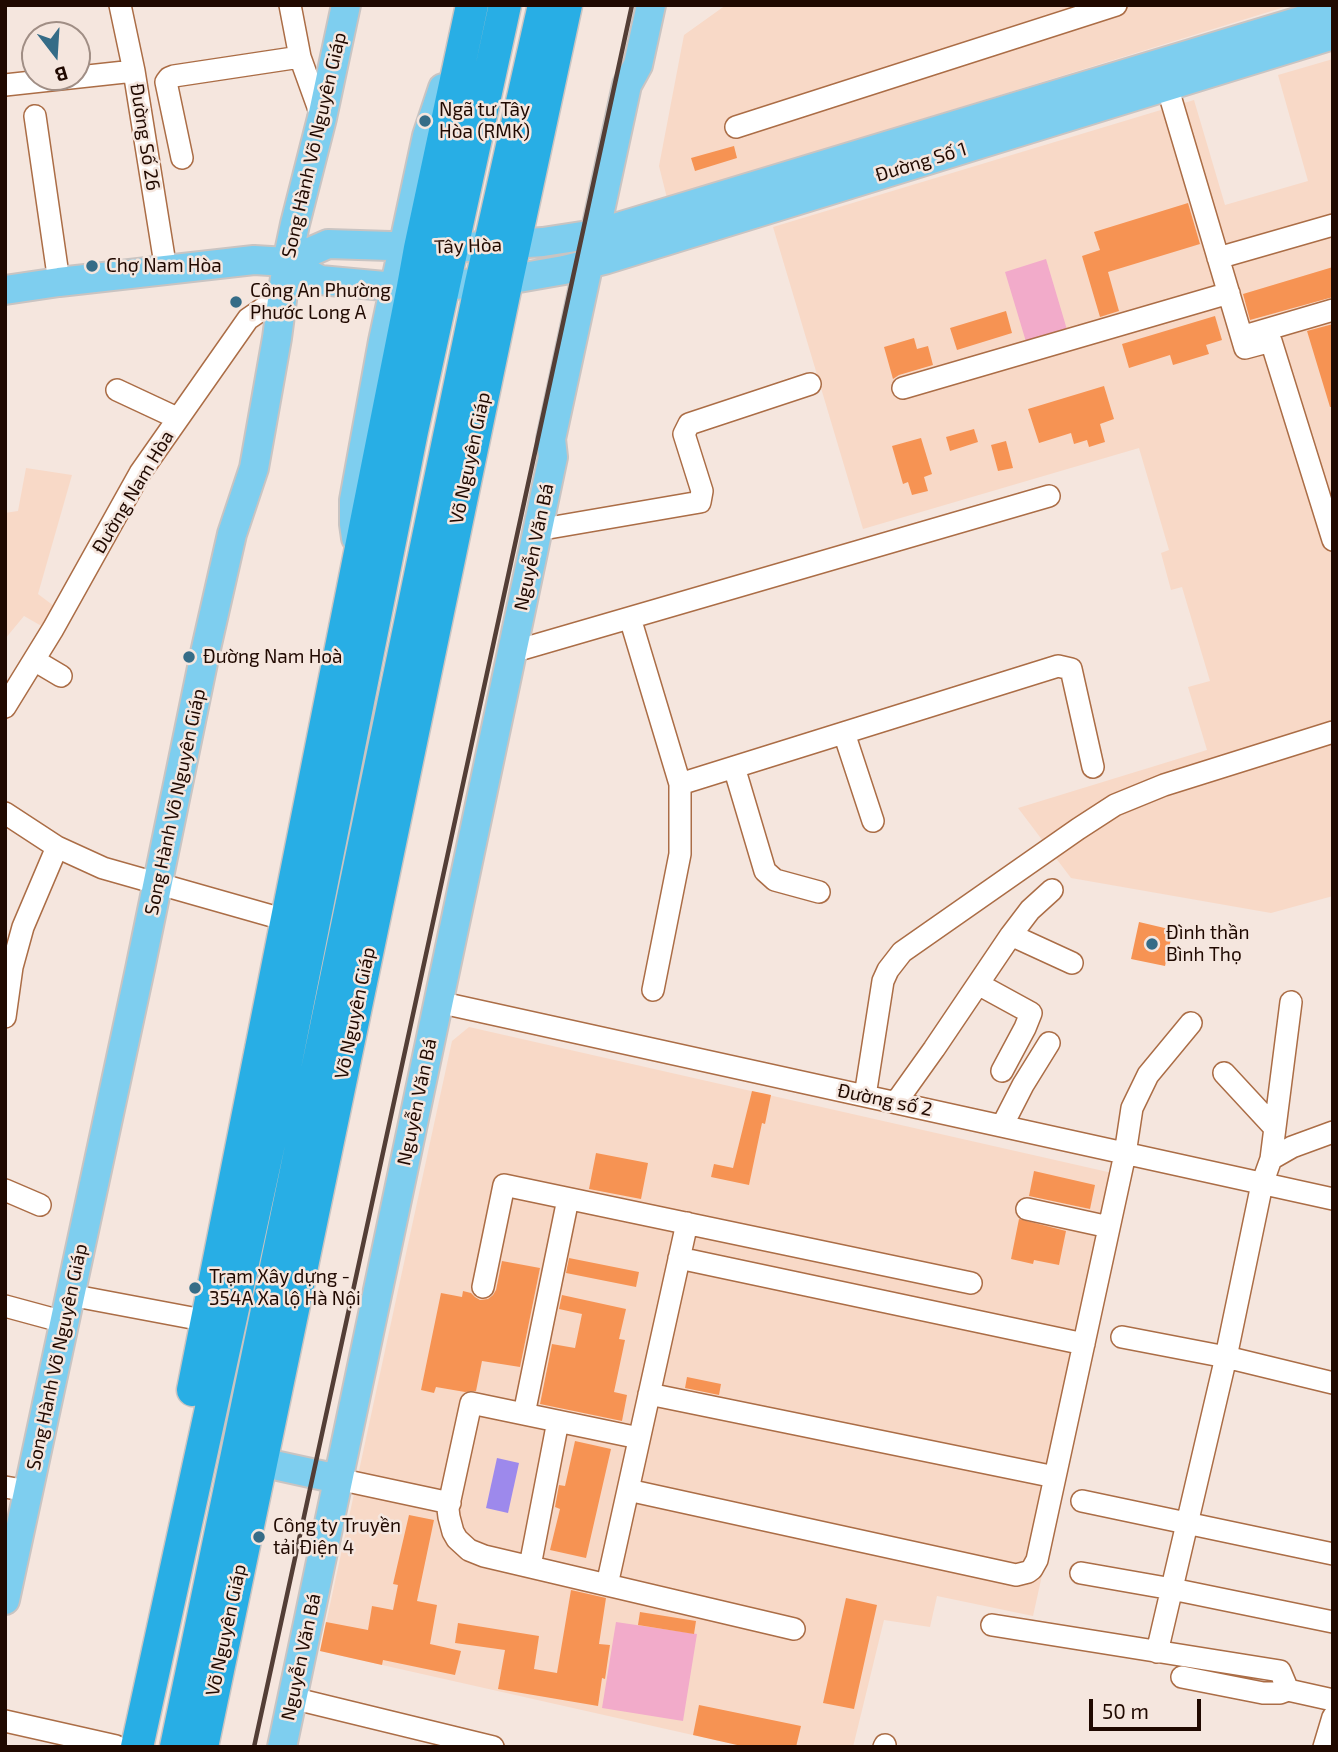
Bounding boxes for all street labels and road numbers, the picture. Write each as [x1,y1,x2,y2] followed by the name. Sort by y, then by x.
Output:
[277,30,351,260] street label: Song Hành Võ Nguyên Giáp
[125,82,165,192] street label: Đường Số 26
[873,137,969,187] street label: Đường Số 1
[434,233,502,259] street label: Tây Hòa
[445,390,495,526] street label: Võ Nguyên Giáp
[87,426,179,558] street label: Đường Nam Hòa
[509,481,559,613] street label: Nguyễn Văn Bá
[140,687,210,917] street label: Song Hành Võ Nguyên Giáp
[330,945,380,1081] street label: Võ Nguyên Giáp
[392,1036,442,1168] street label: Nguyễn Văn Bá
[836,1079,934,1121] street label: Đường số 2
[22,1242,92,1472] street label: Song Hành Võ Nguyên Giáp
[201,1562,251,1698] street label: Võ Nguyên Giáp
[276,1591,326,1723] street label: Nguyễn Văn Bá

